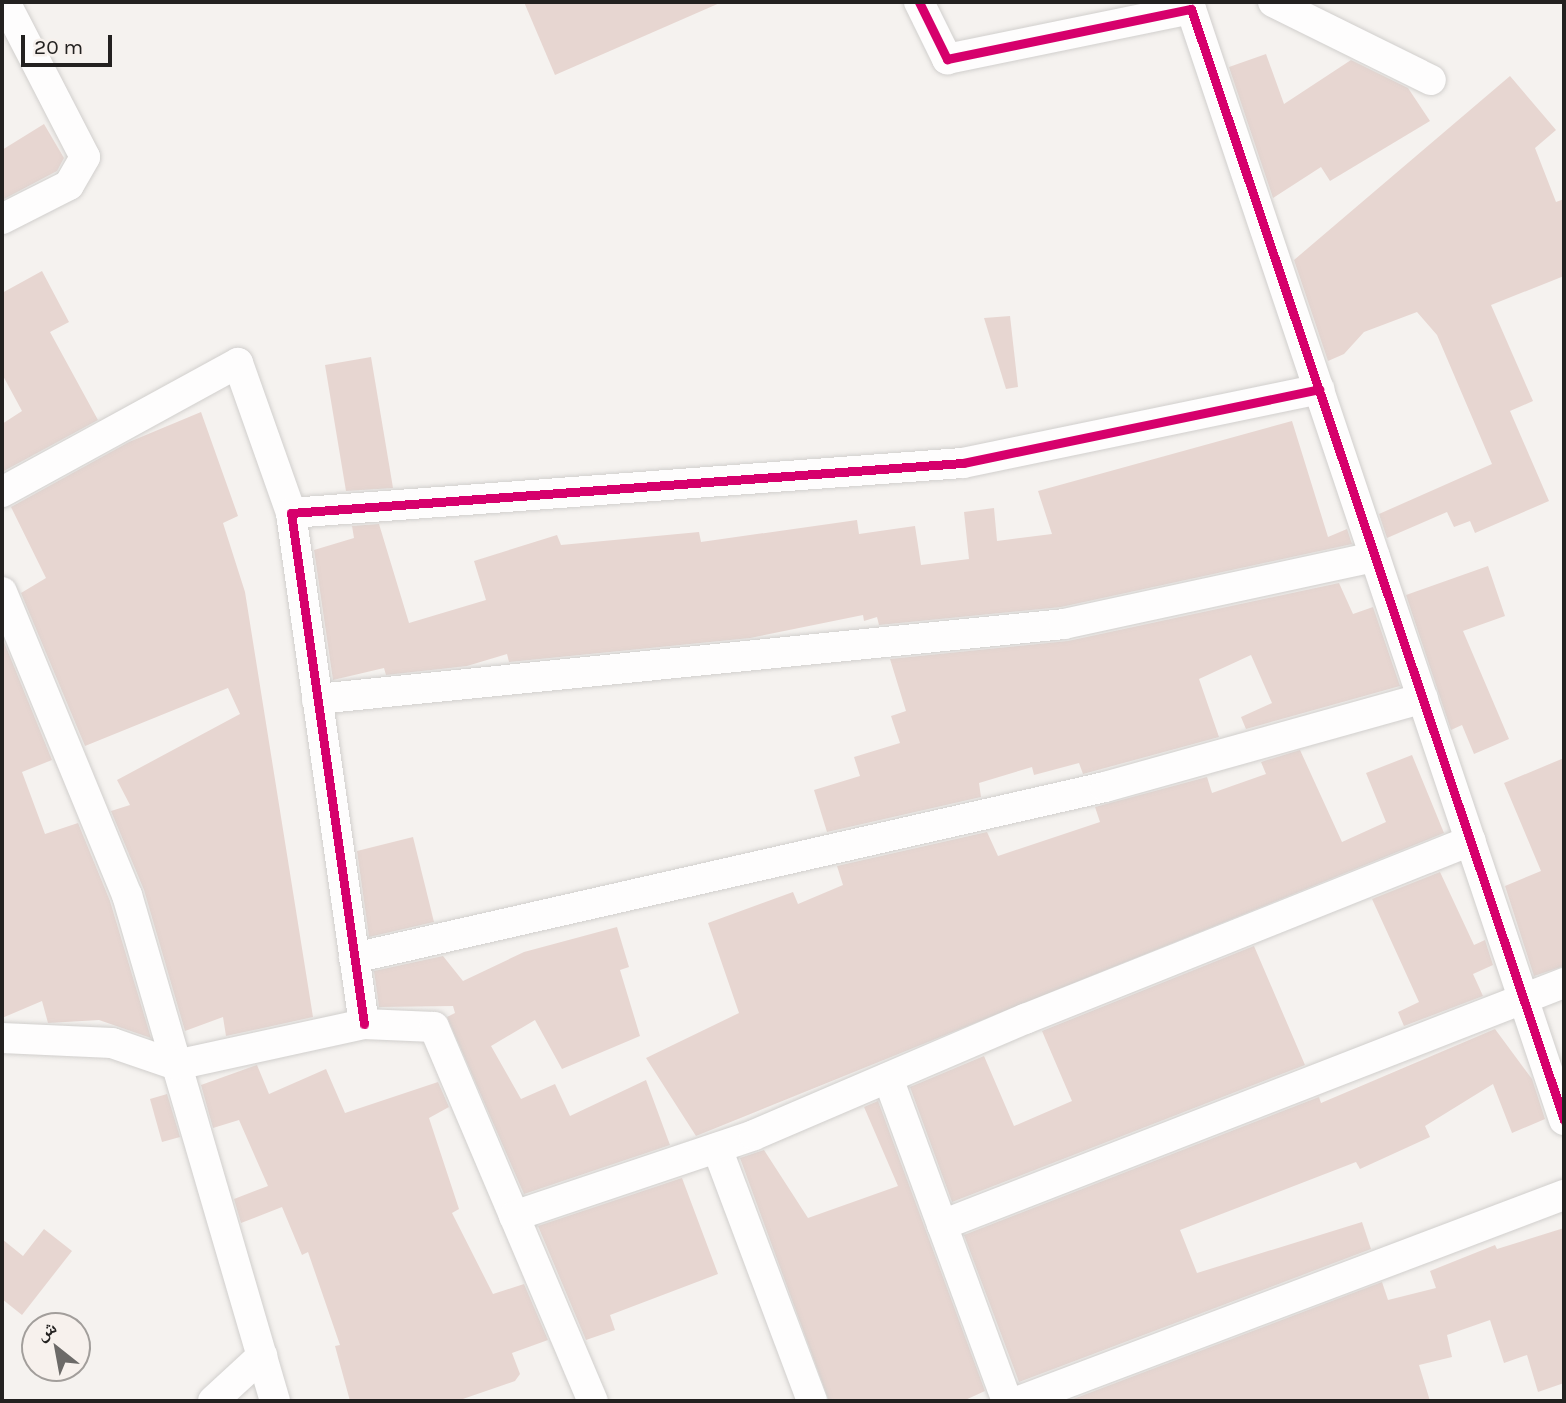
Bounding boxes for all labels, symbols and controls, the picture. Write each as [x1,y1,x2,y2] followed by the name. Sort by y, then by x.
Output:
[24,21,116,65] scale bar
[34,35,83,59] text: 20 m
[21,1312,91,1382] north arrow
[32,1316,61,1345] text: ش

